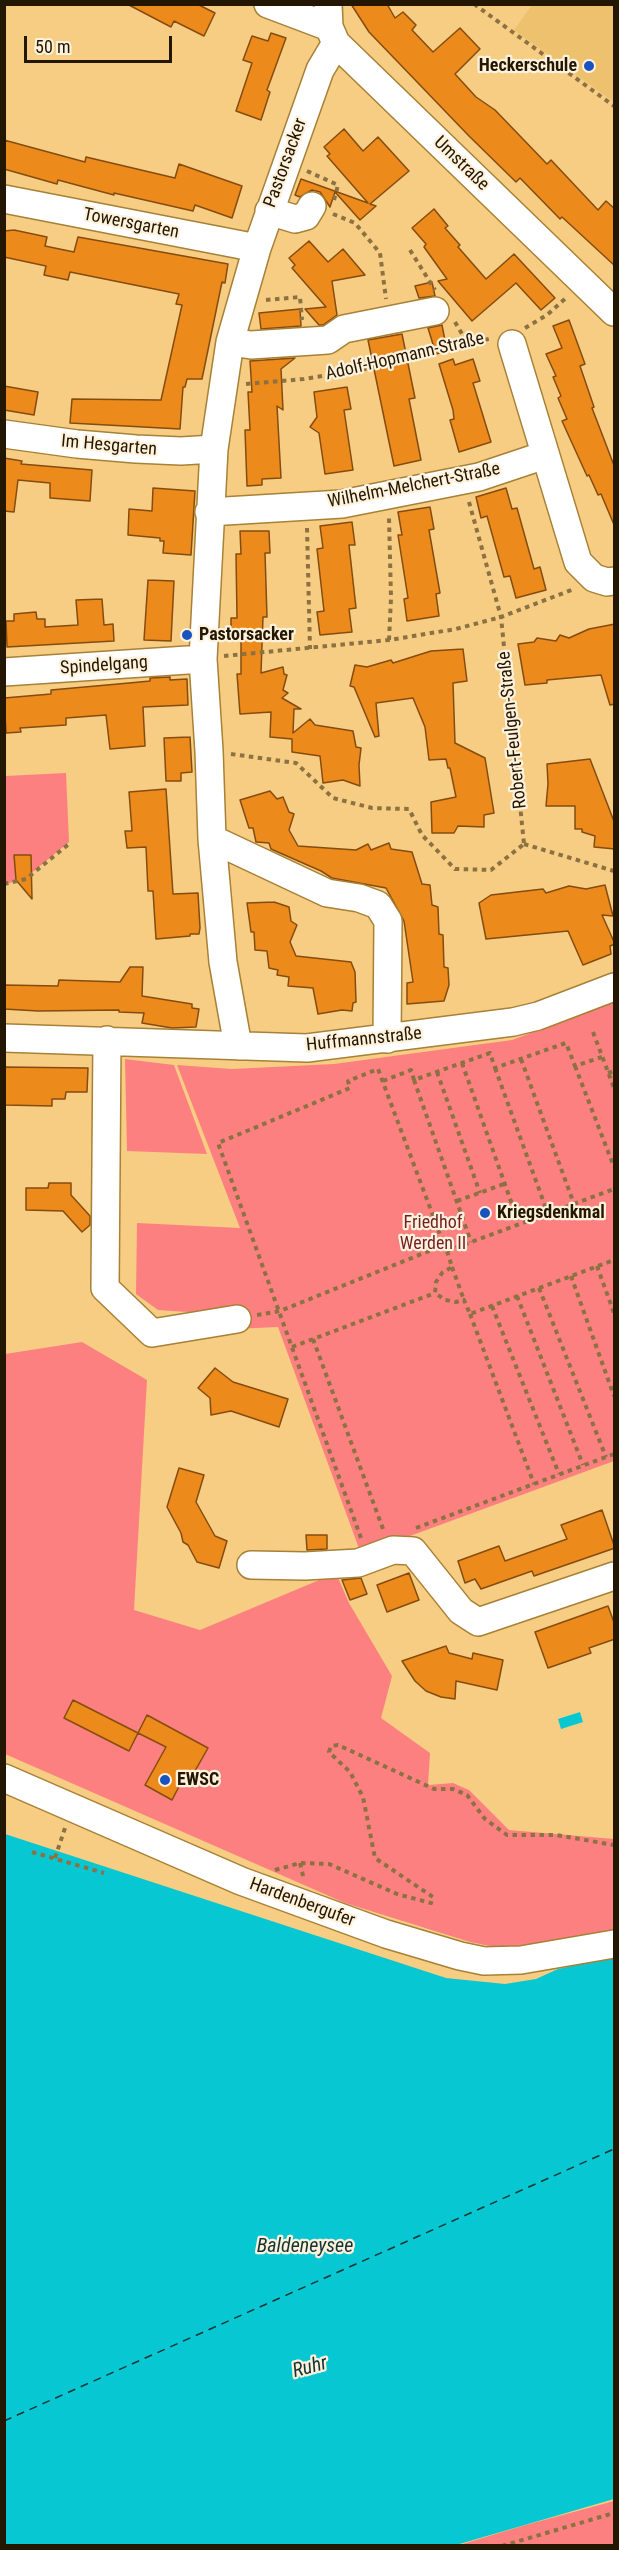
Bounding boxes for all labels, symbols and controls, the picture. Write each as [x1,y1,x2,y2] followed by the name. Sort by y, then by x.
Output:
[27,24,176,62] scale bar
[35,36,70,57] text: 50 m
[479,55,577,77] place label: Heckerschule
[582,59,596,73] marker: Heckerschule
[260,115,312,211] street label: Pastorsacker
[429,132,493,196] street label: Umstraße
[81,204,181,244] street label: Towersgarten
[324,328,486,386] street label: Adolf-Hopmann-Straße
[60,431,158,461] street label: Im Hesgarten
[326,459,502,513] street label: Wilhelm-Melchert-Straße
[199,624,294,646] place label: Pastorsacker
[180,628,194,642] marker: Pastorsacker
[494,650,532,810] street label: Robert-Feulgen-Straße
[60,652,148,680] street label: Spindelgang
[305,1023,423,1057] street label: Huffmannstraße
[497,1202,605,1224] place label: Kriegsdenkmal
[478,1206,492,1220] marker: Kriegsdenkmal
[400,1212,466,1254] park label: Friedhof Werden II
[177,1769,219,1791] place label: EWSC
[158,1773,172,1787] marker: EWSC
[246,1874,358,1932] street label: Hardenbergufer
[257,2235,353,2259] water label: Baldeneysee
[290,2352,330,2384] water label: Ruhr

